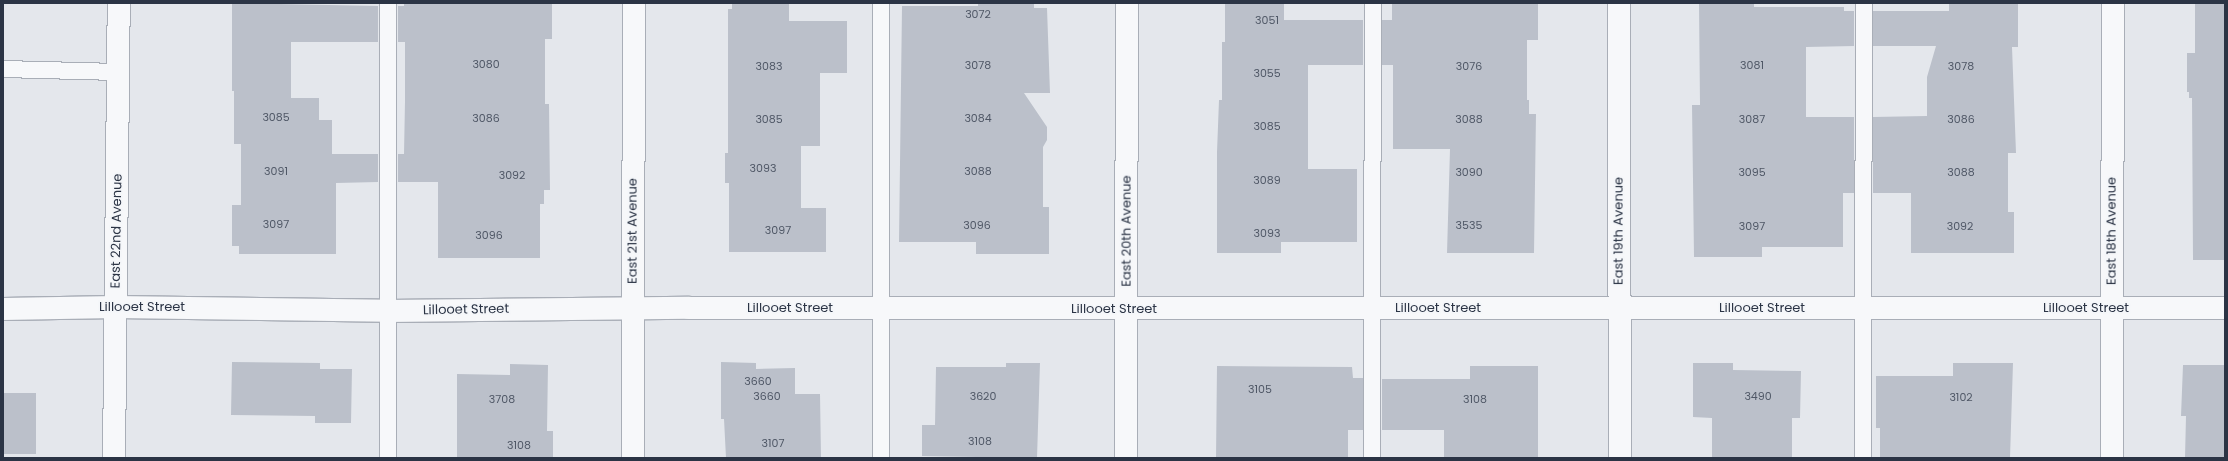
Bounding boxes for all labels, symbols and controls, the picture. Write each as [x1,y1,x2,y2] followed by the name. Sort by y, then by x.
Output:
[965,7,991,21] house number: 3072
[1255,13,1279,27] house number: 3051
[472,57,500,71] house number: 3080
[965,58,991,72] house number: 3078
[1740,58,1764,72] house number: 3081
[756,59,782,73] house number: 3083
[1456,59,1482,73] house number: 3076
[1948,59,1974,73] house number: 3078
[1253,66,1281,80] house number: 3055
[262,110,290,124] house number: 3085
[472,111,500,125] house number: 3086
[964,111,992,125] house number: 3084
[755,112,783,126] house number: 3085
[1455,112,1483,126] house number: 3088
[1739,112,1765,126] house number: 3087
[1947,112,1975,126] house number: 3086
[1253,119,1281,133] house number: 3085
[750,161,776,175] house number: 3093
[264,164,288,178] house number: 3091
[964,164,992,178] house number: 3088
[1455,165,1483,179] house number: 3090
[1738,165,1766,179] house number: 3095
[1947,165,1975,179] house number: 3088
[499,168,525,182] house number: 3092
[108,173,126,289] street label: East 22nd Avenue
[1253,173,1281,187] house number: 3089
[1119,175,1135,287] street label: East 20th Avenue
[1611,177,1627,285] street label: East 19th Avenue
[2104,177,2120,285] street label: East 18th Avenue
[625,178,641,284] street label: East 21st Avenue
[263,217,289,231] house number: 3097
[963,218,991,232] house number: 3096
[1456,218,1482,232] house number: 3535
[1739,219,1765,233] house number: 3097
[1947,219,1973,233] house number: 3092
[765,223,791,237] house number: 3097
[1254,226,1280,240] house number: 3093
[475,228,503,242] house number: 3096
[99,299,185,315] street label: Lillooet Street
[747,300,833,316] street label: Lillooet Street
[1395,300,1481,316] street label: Lillooet Street
[1719,300,1805,316] street label: Lillooet Street
[2043,300,2129,316] street label: Lillooet Street
[423,301,509,319] street label: Lillooet Street
[1071,301,1157,317] street label: Lillooet Street
[744,374,772,388] house number: 3660
[1248,382,1272,396] house number: 3105
[753,389,781,403] house number: 3660
[970,389,996,403] house number: 3620
[1744,389,1772,403] house number: 3490
[1949,390,1973,404] house number: 3102
[489,392,515,406] house number: 3708
[1463,392,1487,406] house number: 3108
[968,434,992,448] house number: 3108
[762,436,784,450] house number: 3107
[507,438,531,452] house number: 3108

